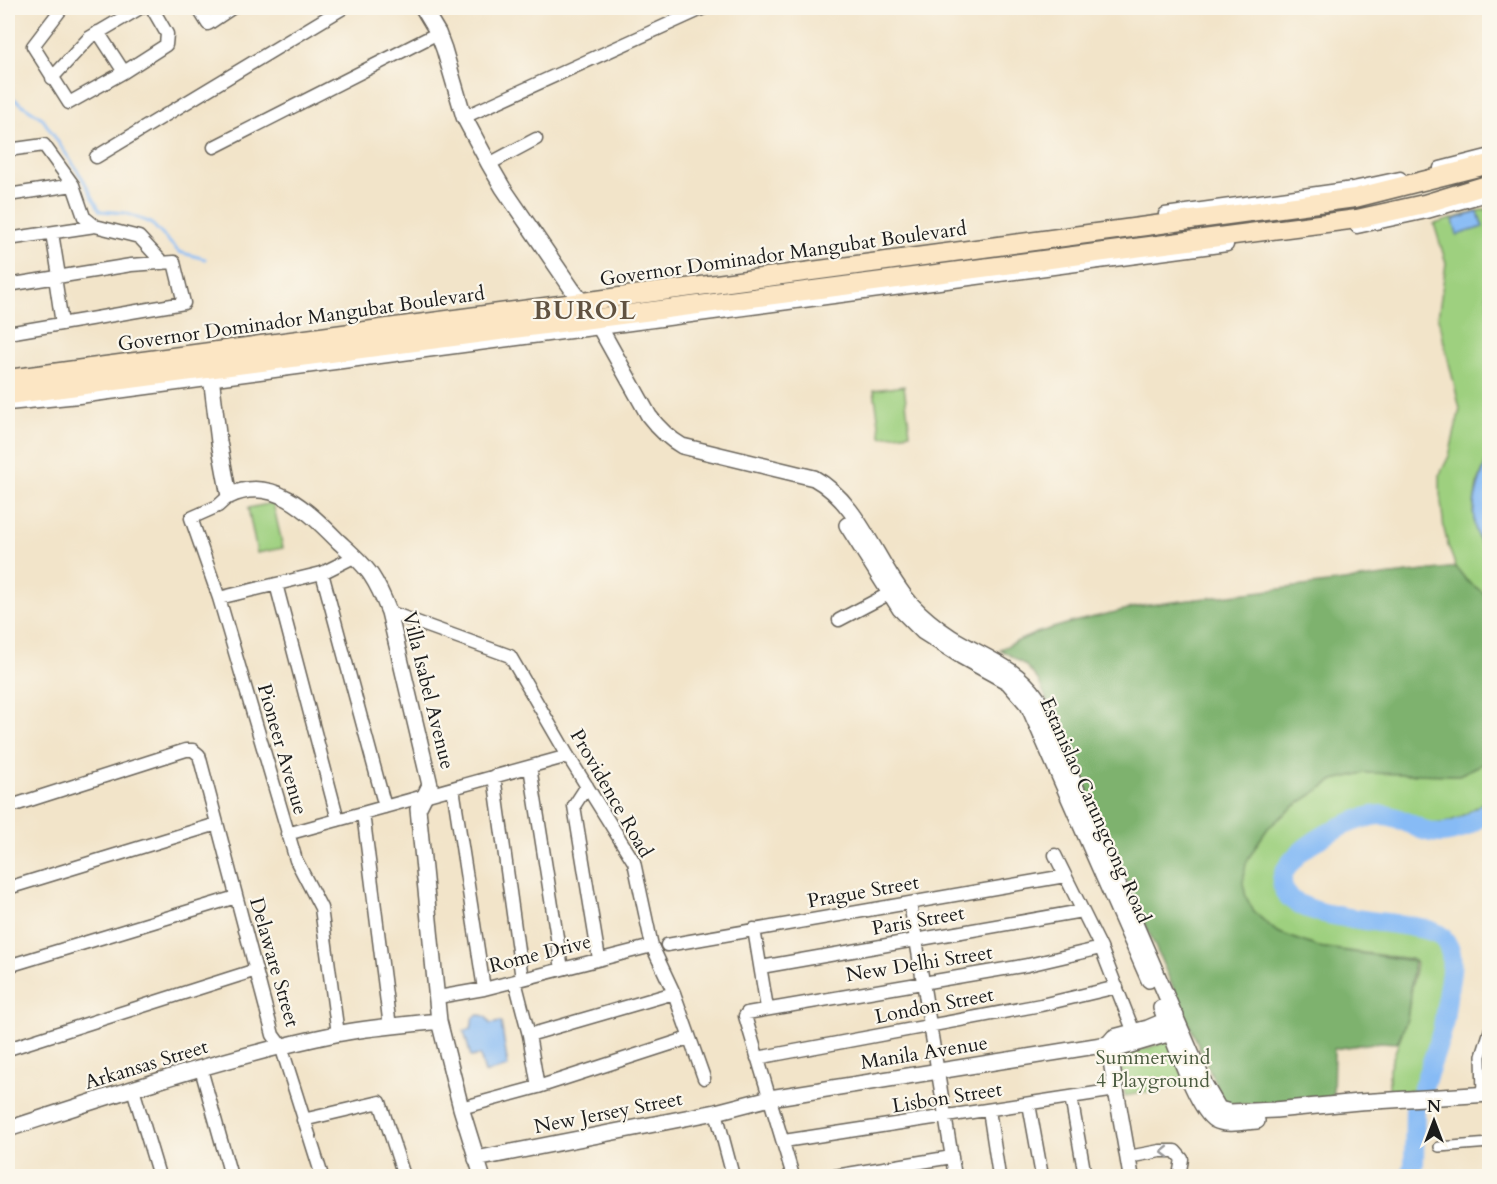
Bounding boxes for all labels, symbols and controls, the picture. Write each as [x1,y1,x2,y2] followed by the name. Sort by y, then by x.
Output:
[598,214,969,293] street label: Governor Dominador Mangubat Boulevard
[116,279,487,358] street label: Governor Dominador Mangubat Boulevard
[533,293,637,328] district label: BUROL
[396,608,461,772] street label: Villa Isabel Avenue
[251,680,314,818] street label: Pioneer Avenue
[1034,693,1158,928] street label: Estanislao Carungcong Road
[564,724,660,863] street label: Providence Road
[805,868,922,915] street label: Prague Street
[243,894,306,1031] street label: Delaware Street
[870,899,967,942] street label: Paris Street
[486,928,594,979] street label: Rome Drive
[844,938,995,988] street label: New Delhi Street
[872,981,997,1030] street label: London Street
[859,1029,990,1076] street label: Manila Avenue
[81,1033,212,1096] street label: Arkansas Street
[1096,1044,1211,1094] park label: Summerwind 4 Playground
[890,1075,1005,1119] street label: Lisbon Street
[532,1085,685,1140] street label: New Jersey Street
[1404,1091,1464,1151] north arrow
[1427,1096,1441,1118] text: N
[1160,1146,1169,1158] one-way arrow

